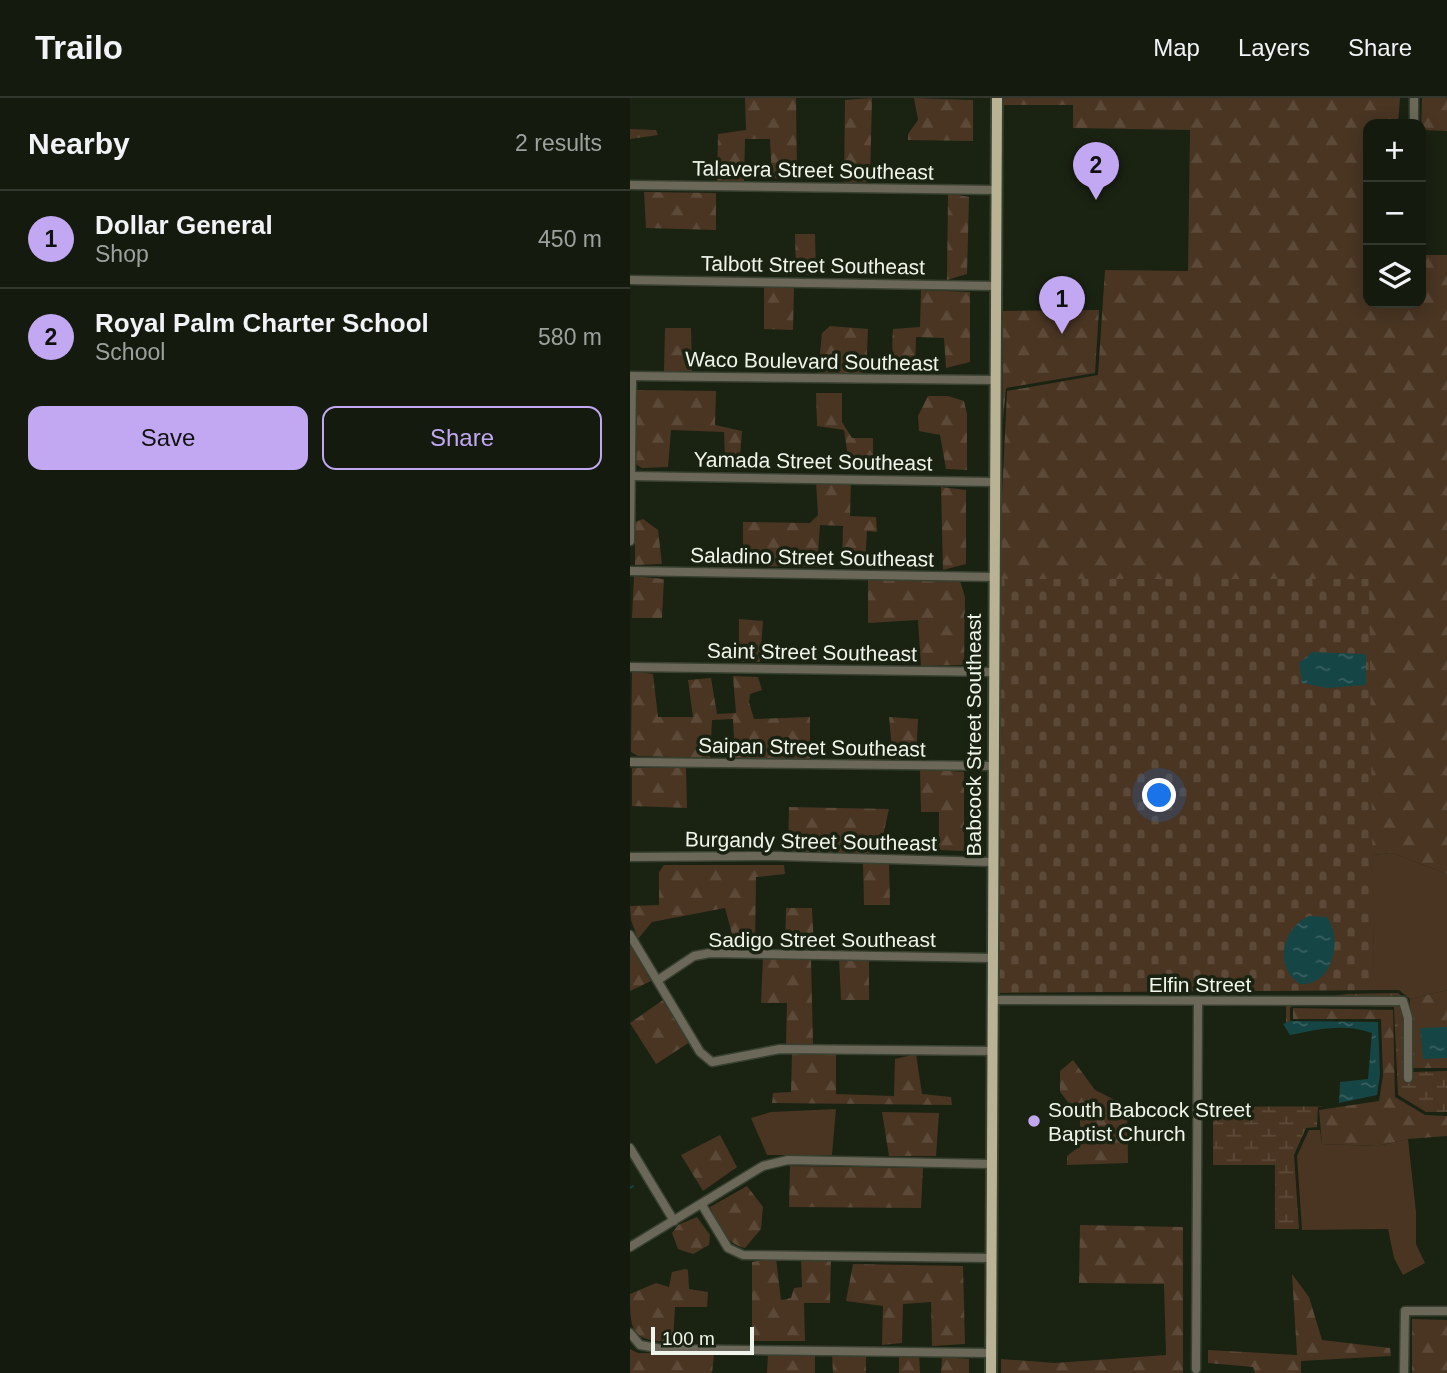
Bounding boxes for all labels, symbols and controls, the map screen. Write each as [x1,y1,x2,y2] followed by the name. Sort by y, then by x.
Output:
[35,29,123,66] text: Trailo
[1153,34,1200,61] text: Map
[1238,34,1310,61] text: Layers
[1348,34,1412,61] text: Share
[1363,119,1426,308] map controls
[1363,119,1426,182] button: +
[28,127,130,160] text: Nearby
[515,130,602,156] text: 2 results
[1073,142,1119,200] pin: 2
[692,156,934,184] street label: Talavera Street Southeast
[1363,182,1426,245] button: −
[95,210,273,240] text: Dollar General
[45,226,57,252] text: 1
[538,226,602,252] text: 450 m
[95,241,149,267] text: Shop
[1363,245,1426,308] button: layers
[701,252,925,278] street label: Talbott Street Southeast
[1039,276,1085,334] pin: 1
[95,308,429,338] text: Royal Palm Charter School
[45,324,57,350] text: 2
[538,324,602,350] text: 580 m
[95,339,165,365] text: School
[685,347,939,375] street label: Waco Boulevard Southeast
[28,406,308,470] button: Save
[322,406,602,470] button: Share
[693,447,933,475] street label: Yamada Street Southeast
[690,543,934,571] street label: Saladino Street Southeast
[962,613,985,856] street label: Babcock Street Southeast
[707,639,917,665] street label: Saint Street Southeast
[698,734,926,760] street label: Saipan Street Southeast
[1142,778,1176,812] your location
[685,827,937,855] street label: Burgandy Street Southeast
[708,928,936,951] street label: Sadigo Street Southeast
[1149,973,1252,996] street label: Elfin Street
[1048,1098,1251,1145] place label: South Babcock Street Baptist Church
[1026,1113,1042,1129] marker: South Babcock Street Baptist Church
[651,1324,754,1356] scale bar
[662,1328,715,1349] text: 100 m

